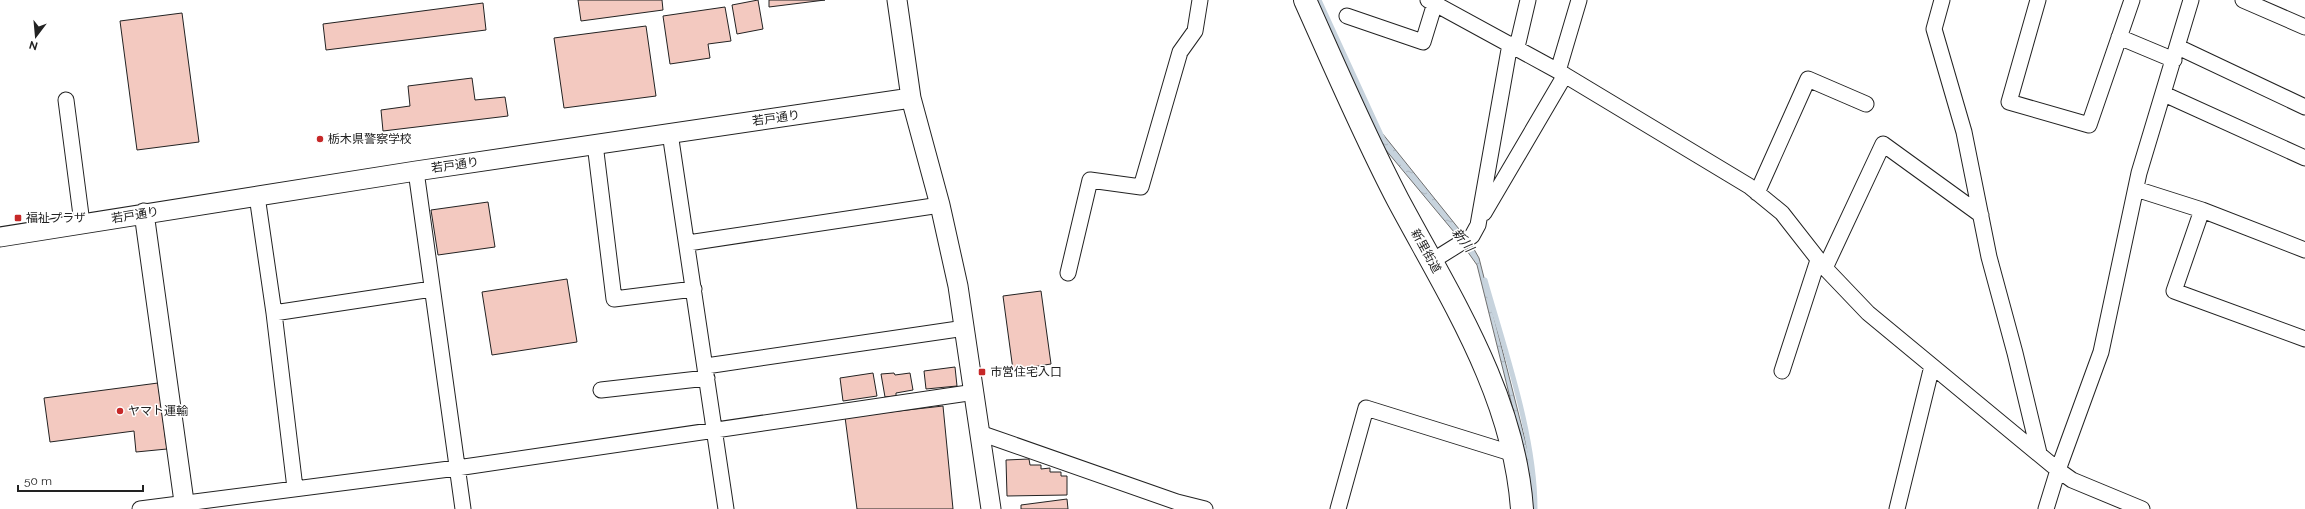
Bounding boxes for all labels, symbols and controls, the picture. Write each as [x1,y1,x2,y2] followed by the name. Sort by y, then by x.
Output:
[16,16,56,56] north arrow
[28,38,39,53] text: N
[751,108,801,128] street label: 若戸通り
[328,132,412,146] place label: 栃木県警察学校
[315,134,325,144] marker: 栃木県警察学校
[430,155,480,175] street label: 若戸通り
[110,204,160,226] street label: 若戸通り
[26,211,86,225] place label: 福祉プラザ
[13,213,23,223] marker: 福祉プラザ
[1449,225,1478,256] water label: 新川
[1408,227,1444,275] street label: 新里街道
[990,365,1062,379] place label: 市営住宅入口
[977,367,987,377] marker: 市営住宅入口
[128,404,188,418] place label: ヤマト運輸
[115,406,125,416] marker: ヤマト運輸
[18,467,143,493] scale bar
[24,474,52,488] text: 50 m

